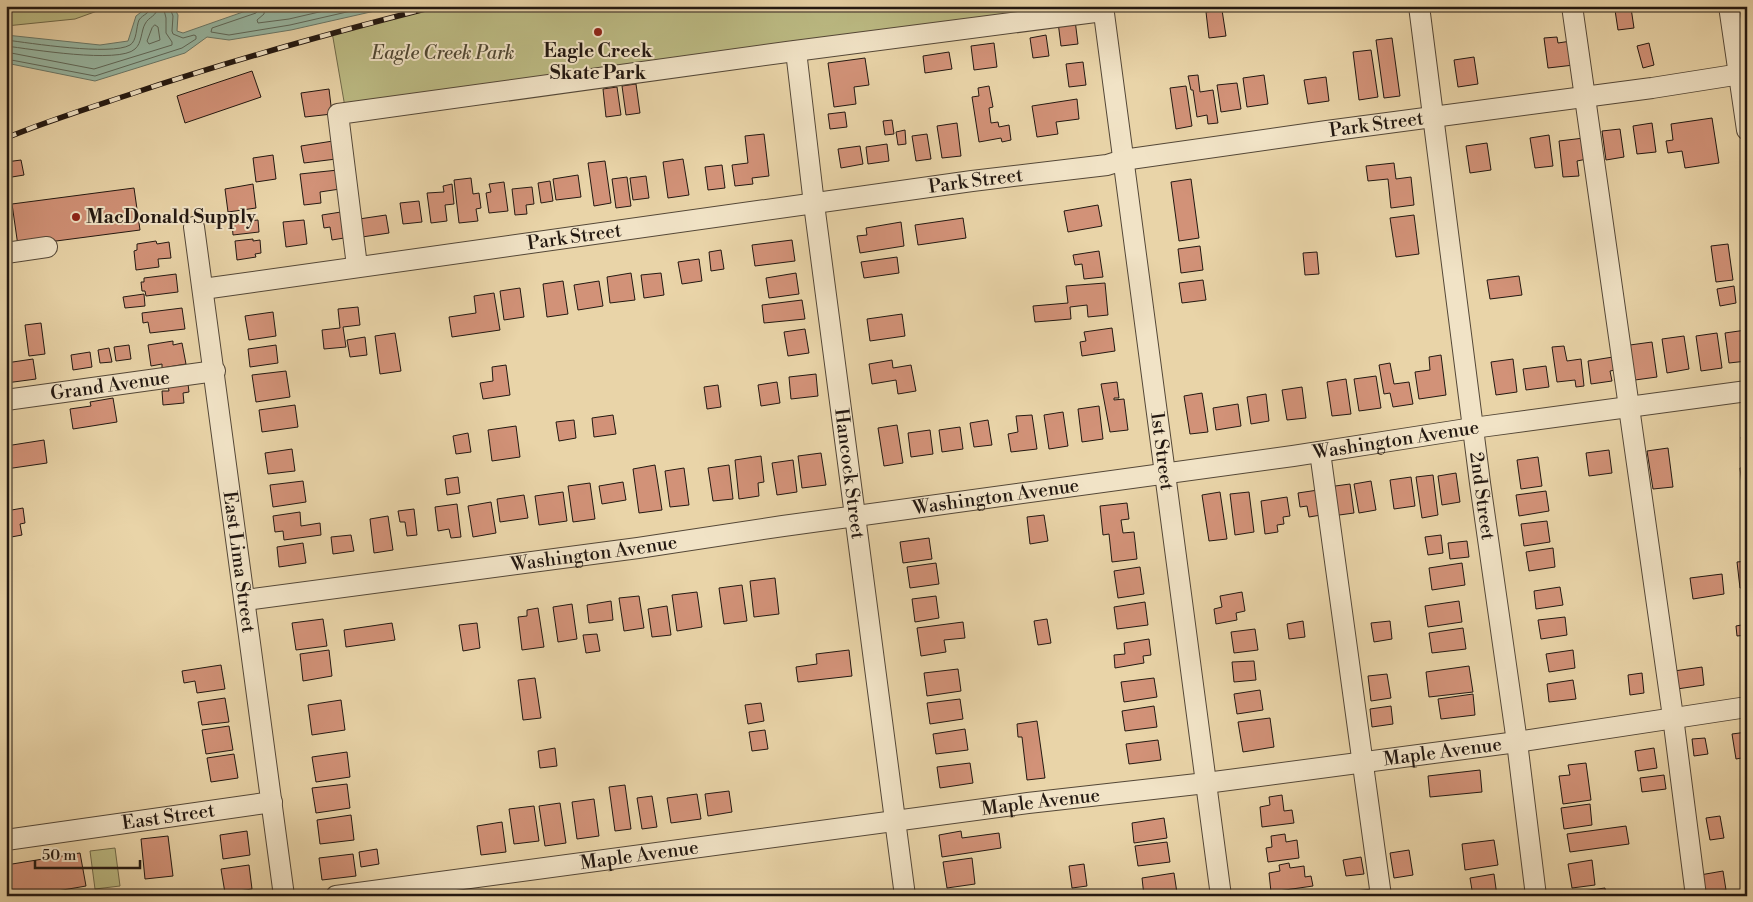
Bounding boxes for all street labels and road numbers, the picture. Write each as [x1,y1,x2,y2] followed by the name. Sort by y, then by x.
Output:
[1328,106,1425,143] street label: Park Street
[927,163,1024,199] street label: Park Street
[526,218,623,255] street label: Park Street
[49,365,171,406] street label: Grand Avenue
[829,407,870,541] street label: Hancock Street
[1145,410,1179,492] street label: 1st Street
[1310,415,1480,465] street label: Washington Avenue
[1464,451,1500,542] street label: 2nd Street
[910,473,1081,520] street label: Washington Avenue
[218,490,261,635] street label: East Lima Street
[508,530,679,577] street label: Washington Avenue
[1382,732,1503,771] street label: Maple Avenue
[980,783,1101,821] street label: Maple Avenue
[120,798,217,835] street label: East Street
[579,835,700,875] street label: Maple Avenue

